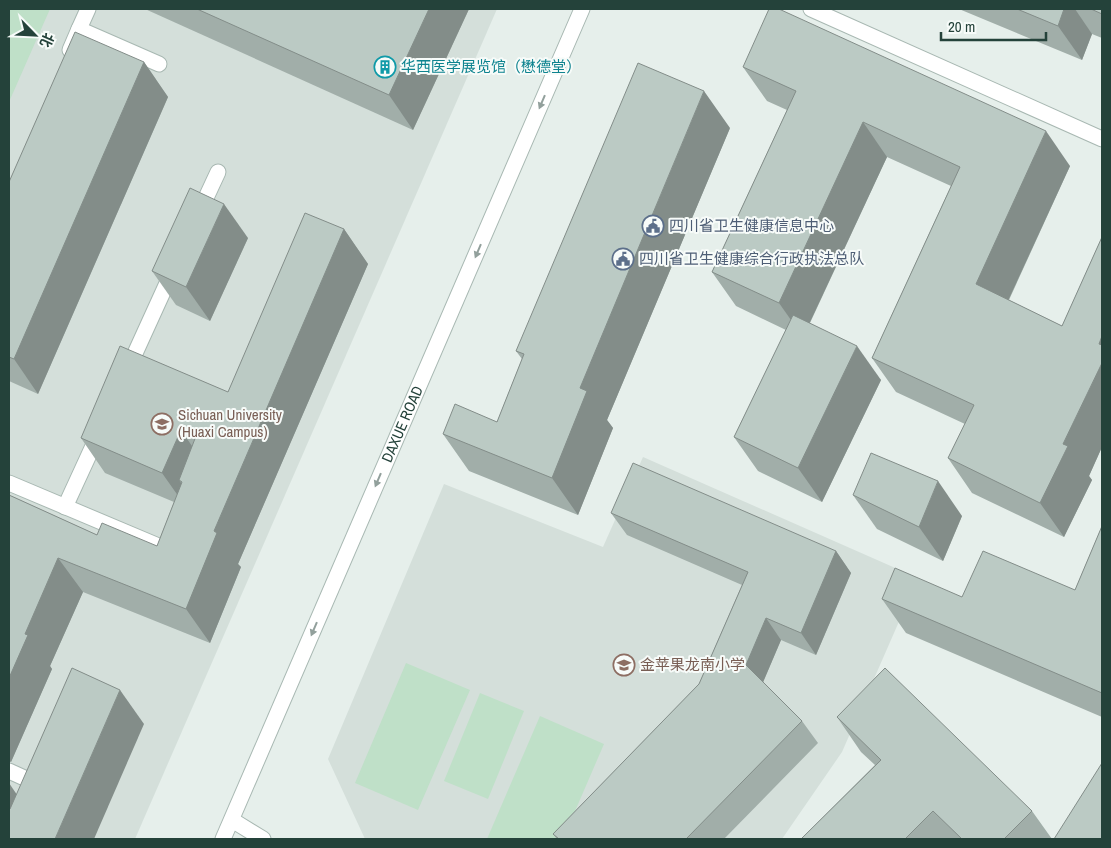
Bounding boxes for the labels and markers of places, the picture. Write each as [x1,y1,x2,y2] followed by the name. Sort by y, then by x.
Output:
[373,55,397,79] building icon: 华西医学展览馆（懋德堂）
[401,56,581,77] place label: 华西医学展览馆（懋德堂）
[641,214,665,238] public building icon: 四川省卫生健康信息中心
[669,215,834,236] place label: 四川省卫生健康信息中心
[611,247,635,271] public building icon: 四川省卫生健康综合行政执法总队
[639,248,864,269] place label: 四川省卫生健康综合行政执法总队
[178,404,283,442] place label: Sichuan University (Huaxi Campus)
[150,412,174,436] school or university icon: Sichuan University (Huaxi Campus)
[612,653,636,677] school or university icon: 金苹果龙南小学
[640,654,745,675] place label: 金苹果龙南小学

